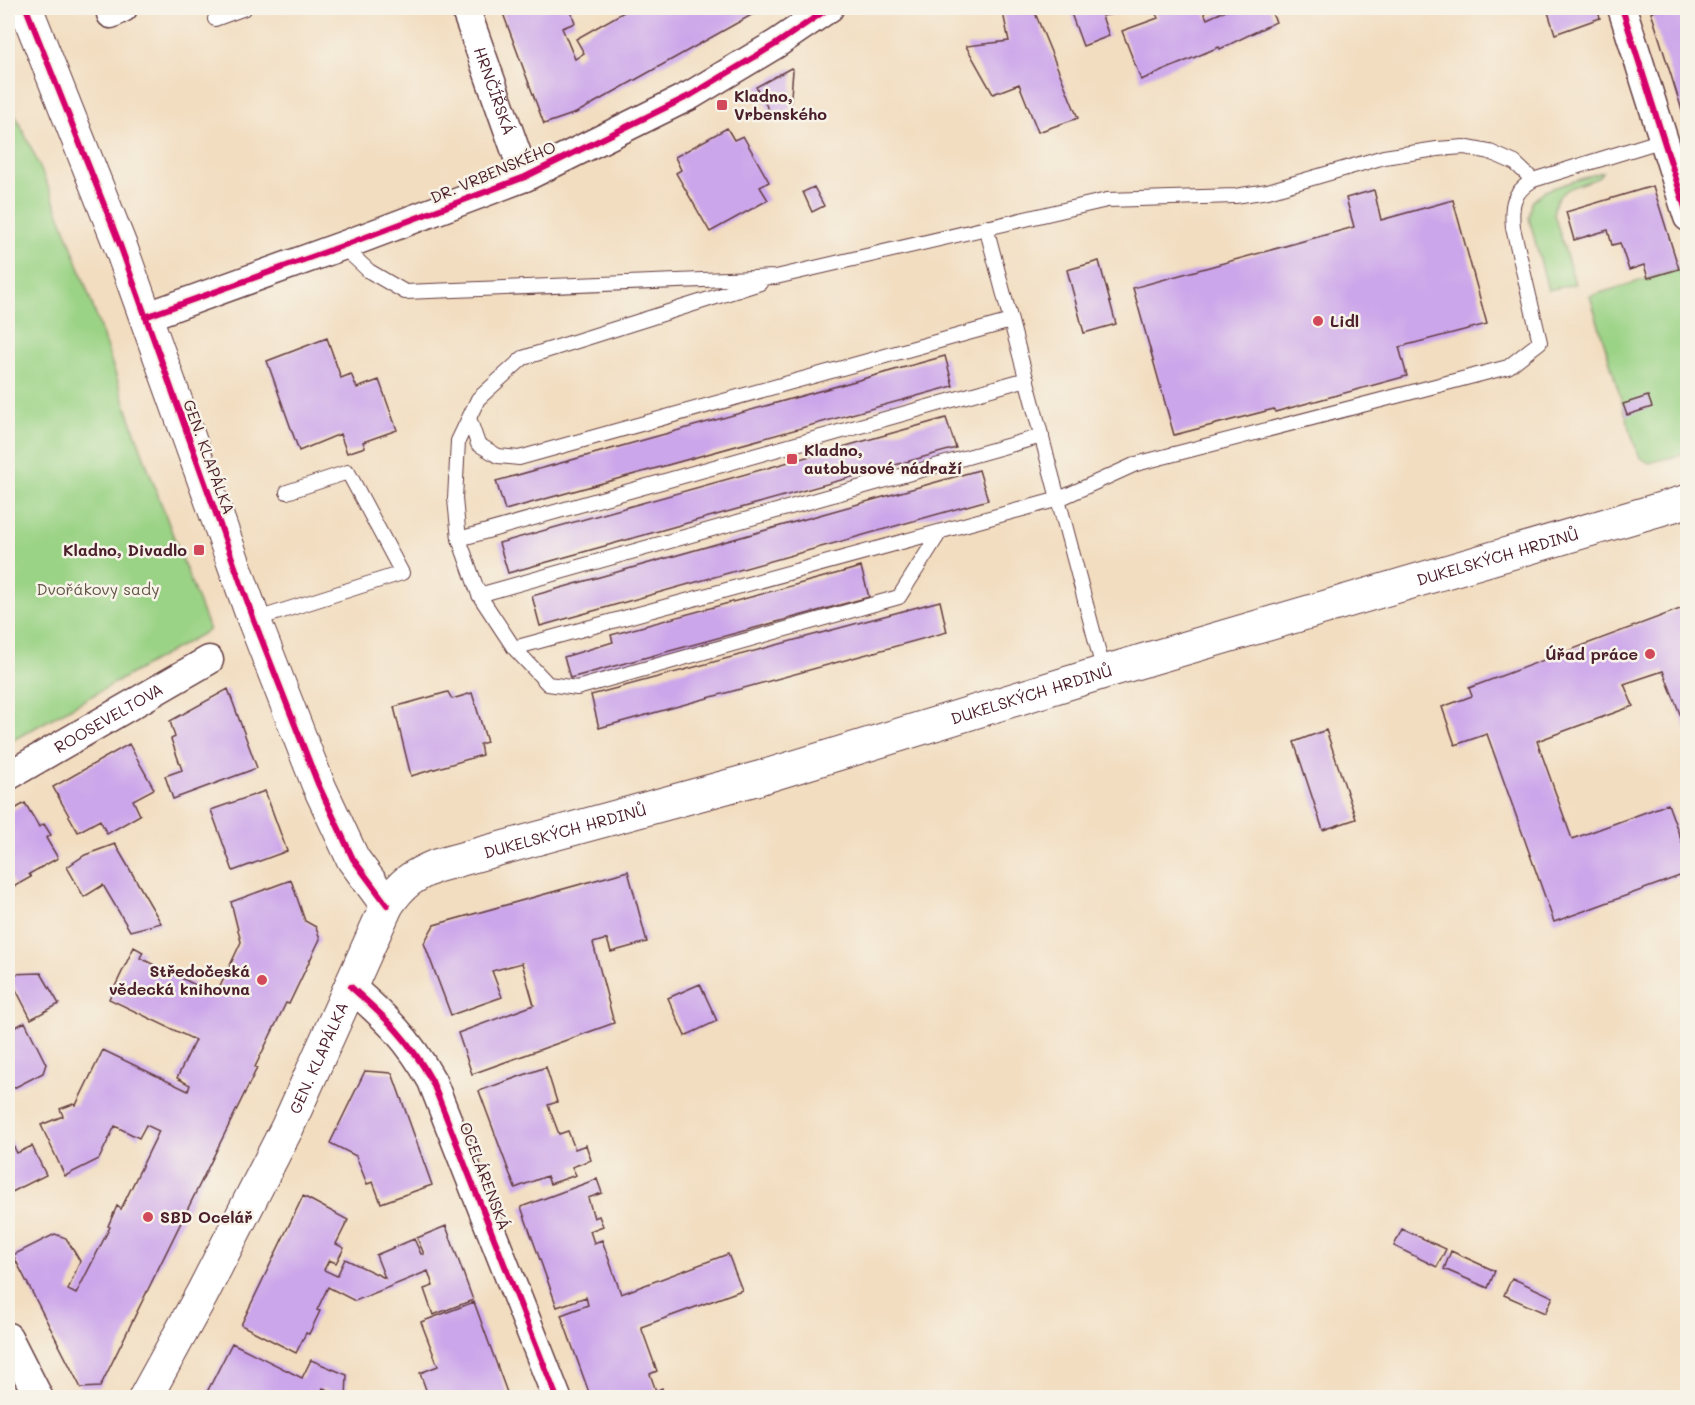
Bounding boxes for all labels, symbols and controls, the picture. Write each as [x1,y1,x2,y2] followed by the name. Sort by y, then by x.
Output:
[470,44,520,138] street label: HRNČÍŘSKÁ
[734,85,827,124] place label: Kladno, Vrbenského
[715,98,729,112] marker: Kladno, Vrbenského
[427,136,559,207] street label: DR. VRBENSKÉHO
[1330,310,1359,331] place label: Lidl
[1311,314,1325,328] marker: Lidl
[179,397,240,517] street label: GEN. KLAPÁLKA
[804,439,962,478] place label: Kladno, autobusové nádraží
[785,452,799,466] marker: Kladno, autobusové nádraží
[1414,523,1581,590] street label: DUKELSKÝCH HRDINŮ
[63,539,187,560] place label: Kladno, Divadlo
[192,543,206,557] marker: Kladno, Divadlo
[36,578,160,599] park label: Dvořákovy sady
[1545,643,1638,664] place label: Úřad práce
[1643,647,1657,661] marker: Úřad práce
[948,659,1114,728] street label: DUKELSKÝCH HRDINŮ
[50,678,166,757] street label: ROOSEVELTOVA
[481,798,648,863] street label: DUKELSKÝCH HRDINŮ
[109,960,250,999] place label: Středočeská vědecká knihovna
[255,973,269,987] marker: Středočeská vědecká knihovna
[284,998,352,1117] street label: GEN. KLAPÁLKA
[455,1119,516,1233] street label: OCELÁRENSKÁ
[160,1206,253,1227] place label: SBD Ocelář
[141,1210,155,1224] marker: SBD Ocelář

